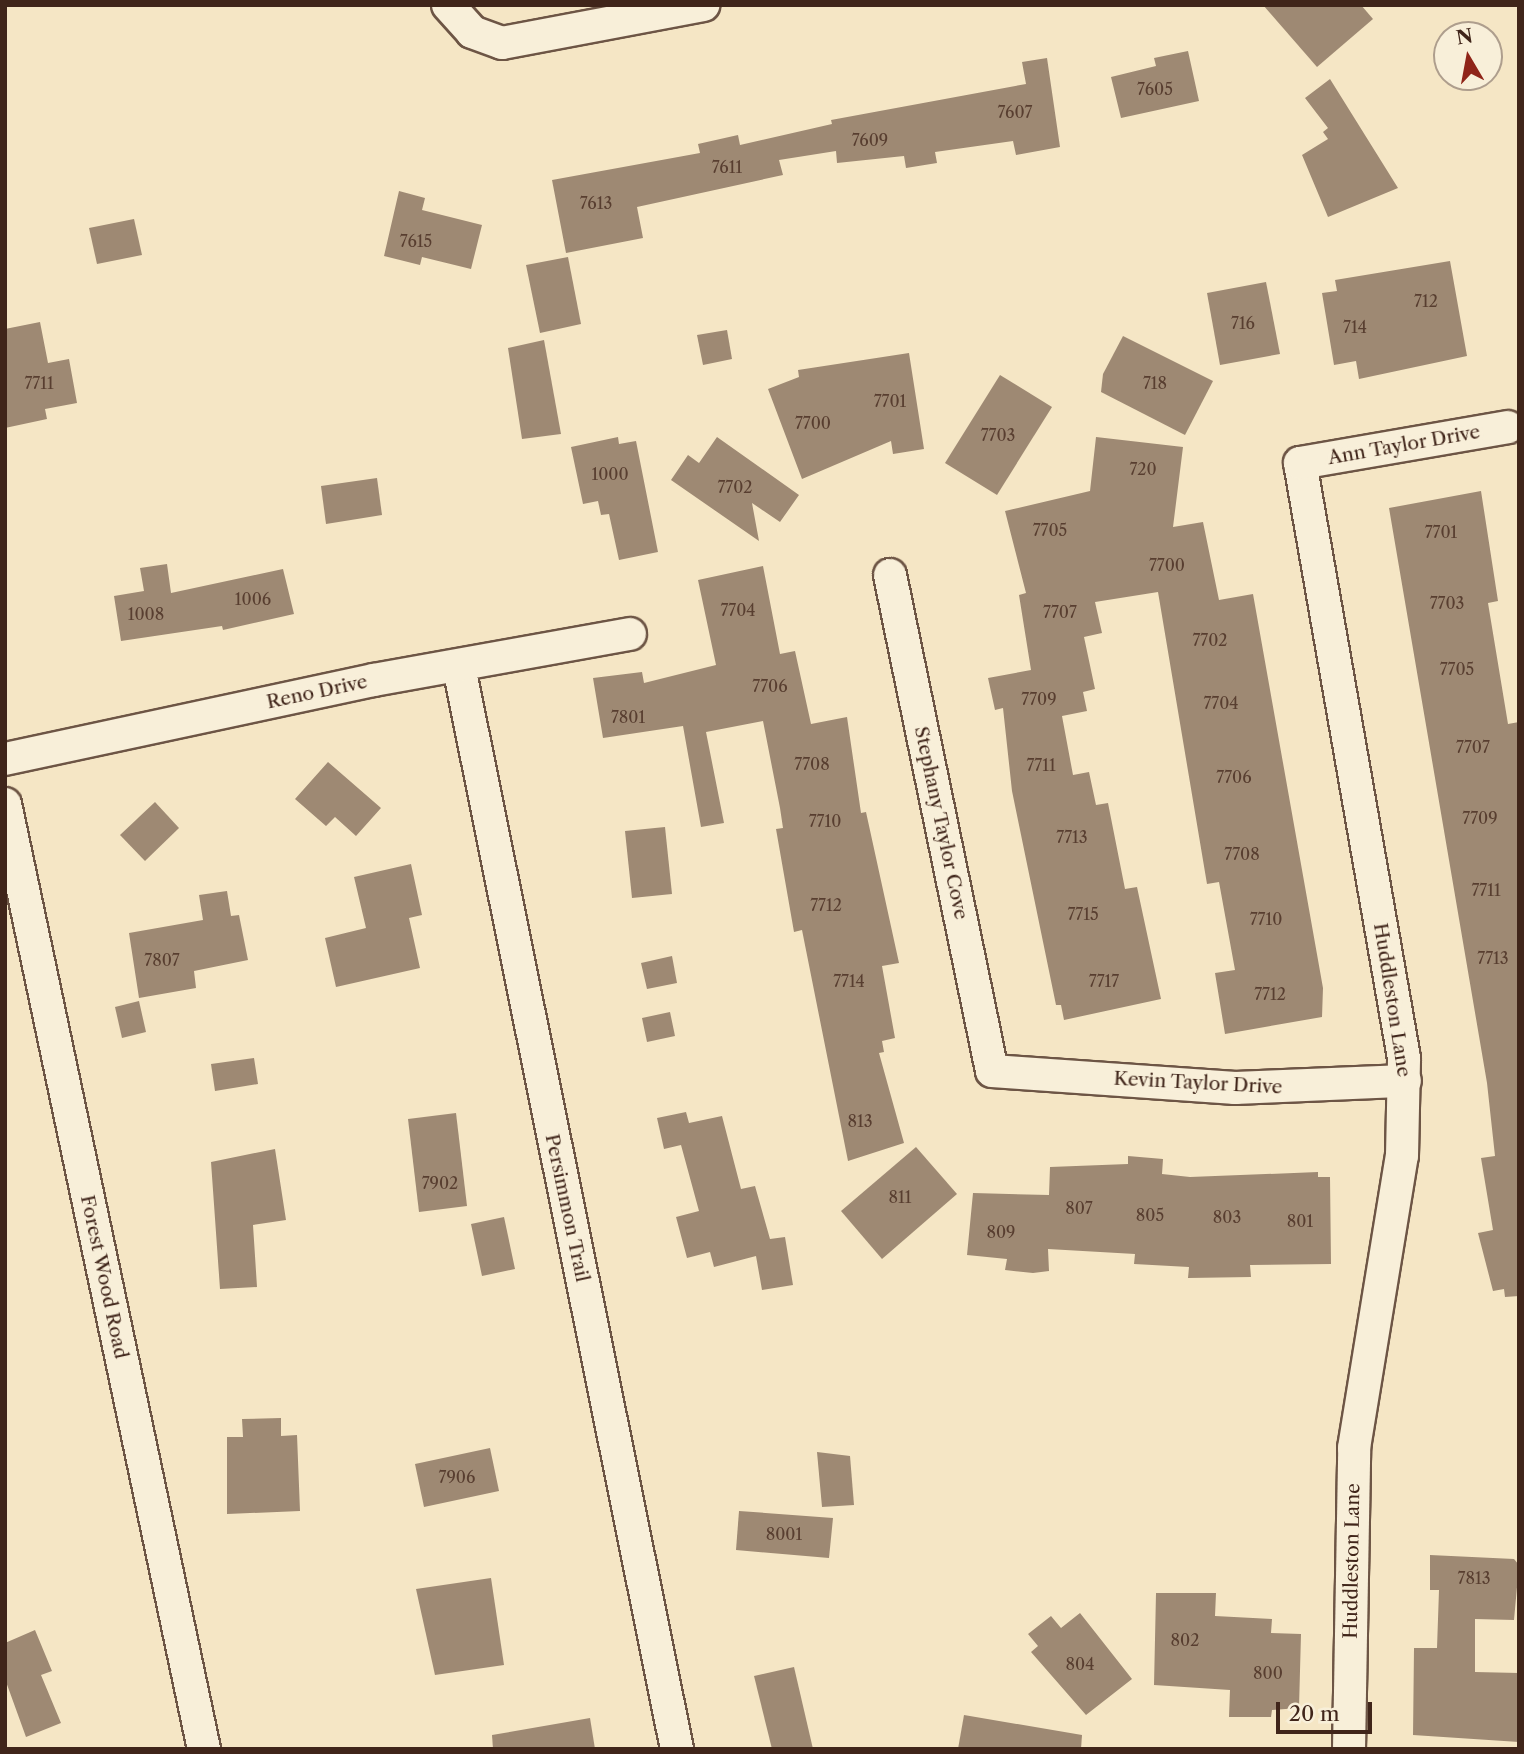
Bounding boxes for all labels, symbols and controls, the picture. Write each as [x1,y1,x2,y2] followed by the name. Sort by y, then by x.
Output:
[1433,21,1503,91] north arrow
[1454,24,1475,50] text: N
[1137,79,1173,99] house number: 7605
[998,102,1032,122] house number: 7607
[852,130,888,150] house number: 7609
[712,157,742,177] house number: 7611
[580,193,612,213] house number: 7613
[400,231,432,251] house number: 7615
[1414,291,1438,311] house number: 712
[1231,313,1255,333] house number: 716
[1343,317,1367,337] house number: 714
[24,373,54,393] house number: 7711
[1143,373,1167,393] house number: 718
[874,391,906,411] house number: 7701
[795,413,831,433] house number: 7700
[1326,420,1482,470] street label: Ann Taylor Drive
[981,425,1015,445] house number: 7703
[1129,459,1157,479] house number: 720
[591,464,629,484] house number: 1000
[717,477,753,497] house number: 7702
[1033,520,1067,540] house number: 7705
[1425,522,1457,542] house number: 7701
[1149,555,1185,575] house number: 7700
[235,589,271,609] house number: 1006
[1430,593,1464,613] house number: 7703
[720,600,756,620] house number: 7704
[1043,602,1077,622] house number: 7707
[128,604,164,624] house number: 1008
[1192,630,1228,650] house number: 7702
[1440,659,1474,679] house number: 7705
[265,670,369,714] street label: Reno Drive
[752,676,788,696] house number: 7706
[1021,689,1057,709] house number: 7709
[1203,693,1239,713] house number: 7704
[611,707,645,727] house number: 7801
[909,724,973,922] street label: Stephany Taylor Cove
[1456,737,1490,757] house number: 7707
[794,754,830,774] house number: 7708
[1026,755,1056,775] house number: 7711
[1216,767,1252,787] house number: 7706
[1462,808,1498,828] house number: 7709
[809,811,841,831] house number: 7710
[1056,827,1088,847] house number: 7713
[1224,844,1260,864] house number: 7708
[1471,880,1501,900] house number: 7711
[810,895,842,915] house number: 7712
[1067,904,1099,924] house number: 7715
[1250,909,1282,929] house number: 7710
[1369,921,1415,1079] street label: Huddleston Lane
[1477,948,1509,968] house number: 7713
[144,950,180,970] house number: 7807
[833,971,865,991] house number: 7714
[1089,971,1119,991] house number: 7717
[1254,984,1286,1004] house number: 7712
[1113,1067,1283,1099] street label: Kevin Taylor Drive
[847,1111,873,1131] house number: 813
[540,1132,594,1284] street label: Persimmon Trail
[422,1173,458,1193] house number: 7902
[889,1187,911,1207] house number: 811
[75,1193,133,1361] street label: Forest Wood Road
[1065,1198,1093,1218] house number: 807
[1136,1205,1164,1225] house number: 805
[1213,1207,1241,1227] house number: 803
[1287,1211,1313,1231] house number: 801
[987,1222,1015,1242] house number: 809
[439,1467,475,1487] house number: 7906
[1339,1483,1365,1639] street label: Huddleston Lane
[766,1524,802,1544] house number: 8001
[1458,1568,1490,1588] house number: 7813
[1171,1630,1199,1650] house number: 802
[1066,1654,1094,1674] house number: 804
[1253,1663,1283,1683] house number: 800
[1279,1688,1375,1732] scale bar
[1289,1701,1340,1726] text: 20 m

